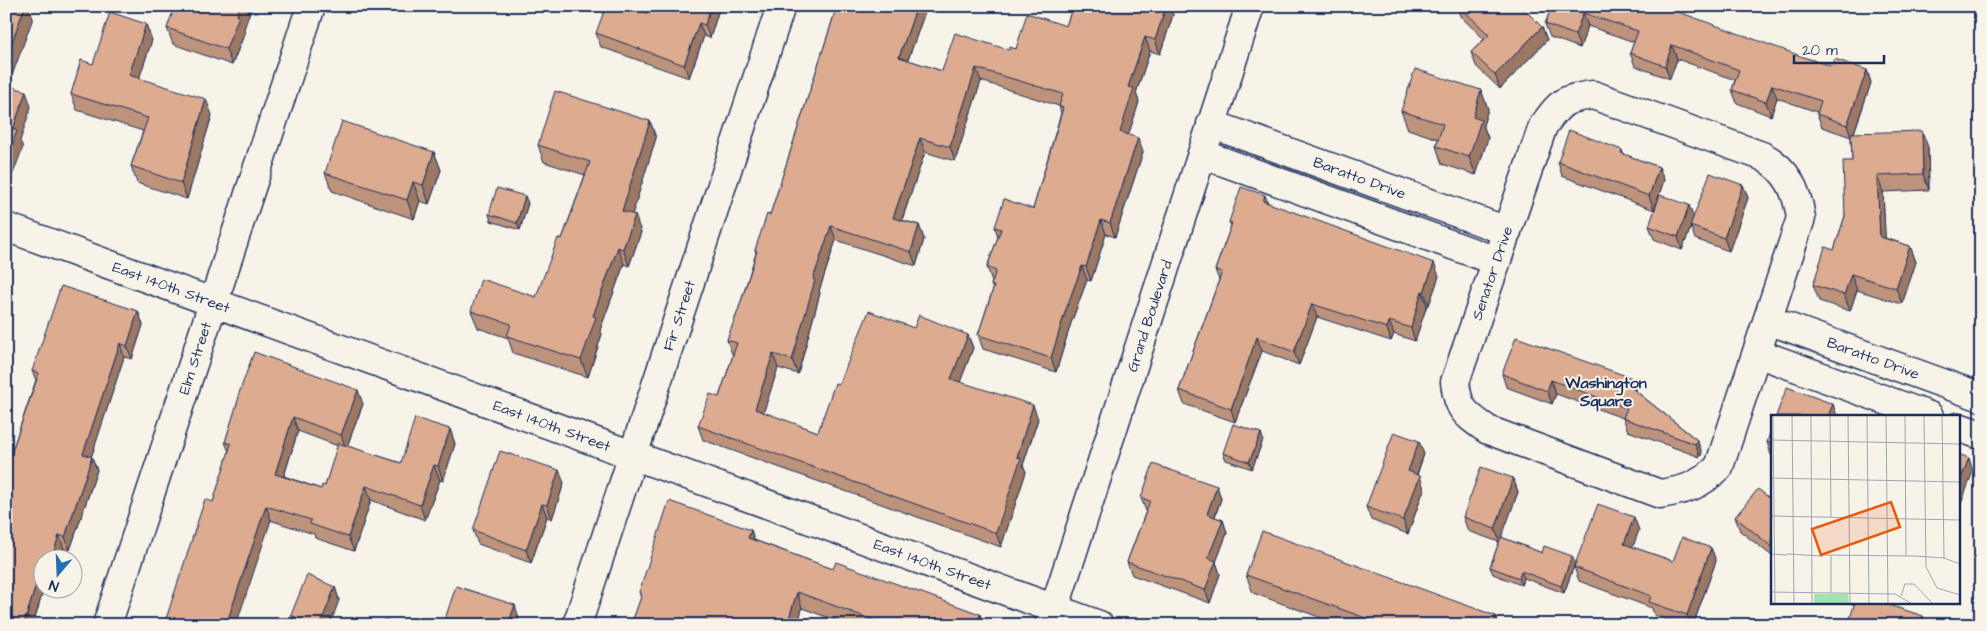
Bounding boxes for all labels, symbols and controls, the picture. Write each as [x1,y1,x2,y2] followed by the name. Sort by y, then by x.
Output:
[1794,32,1884,64] scale bar
[1802,40,1838,61] text: 20 m
[1310,152,1409,205] street label: Baratto Drive
[1467,223,1518,323] street label: Senator Drive
[110,257,233,319] street label: East 140th Street
[1122,257,1178,375] street label: Grand Boulevard
[658,277,701,354] street label: Fir Street
[174,319,217,397] street label: Elm Street
[1824,332,1922,385] street label: Baratto Drive
[1564,372,1647,412] district label: Washington Square
[490,395,613,457] street label: East 140th Street
[1771,415,1960,604] inset map
[871,534,994,596] street label: East 140th Street
[32,548,82,598] north arrow
[46,574,62,596] text: N

